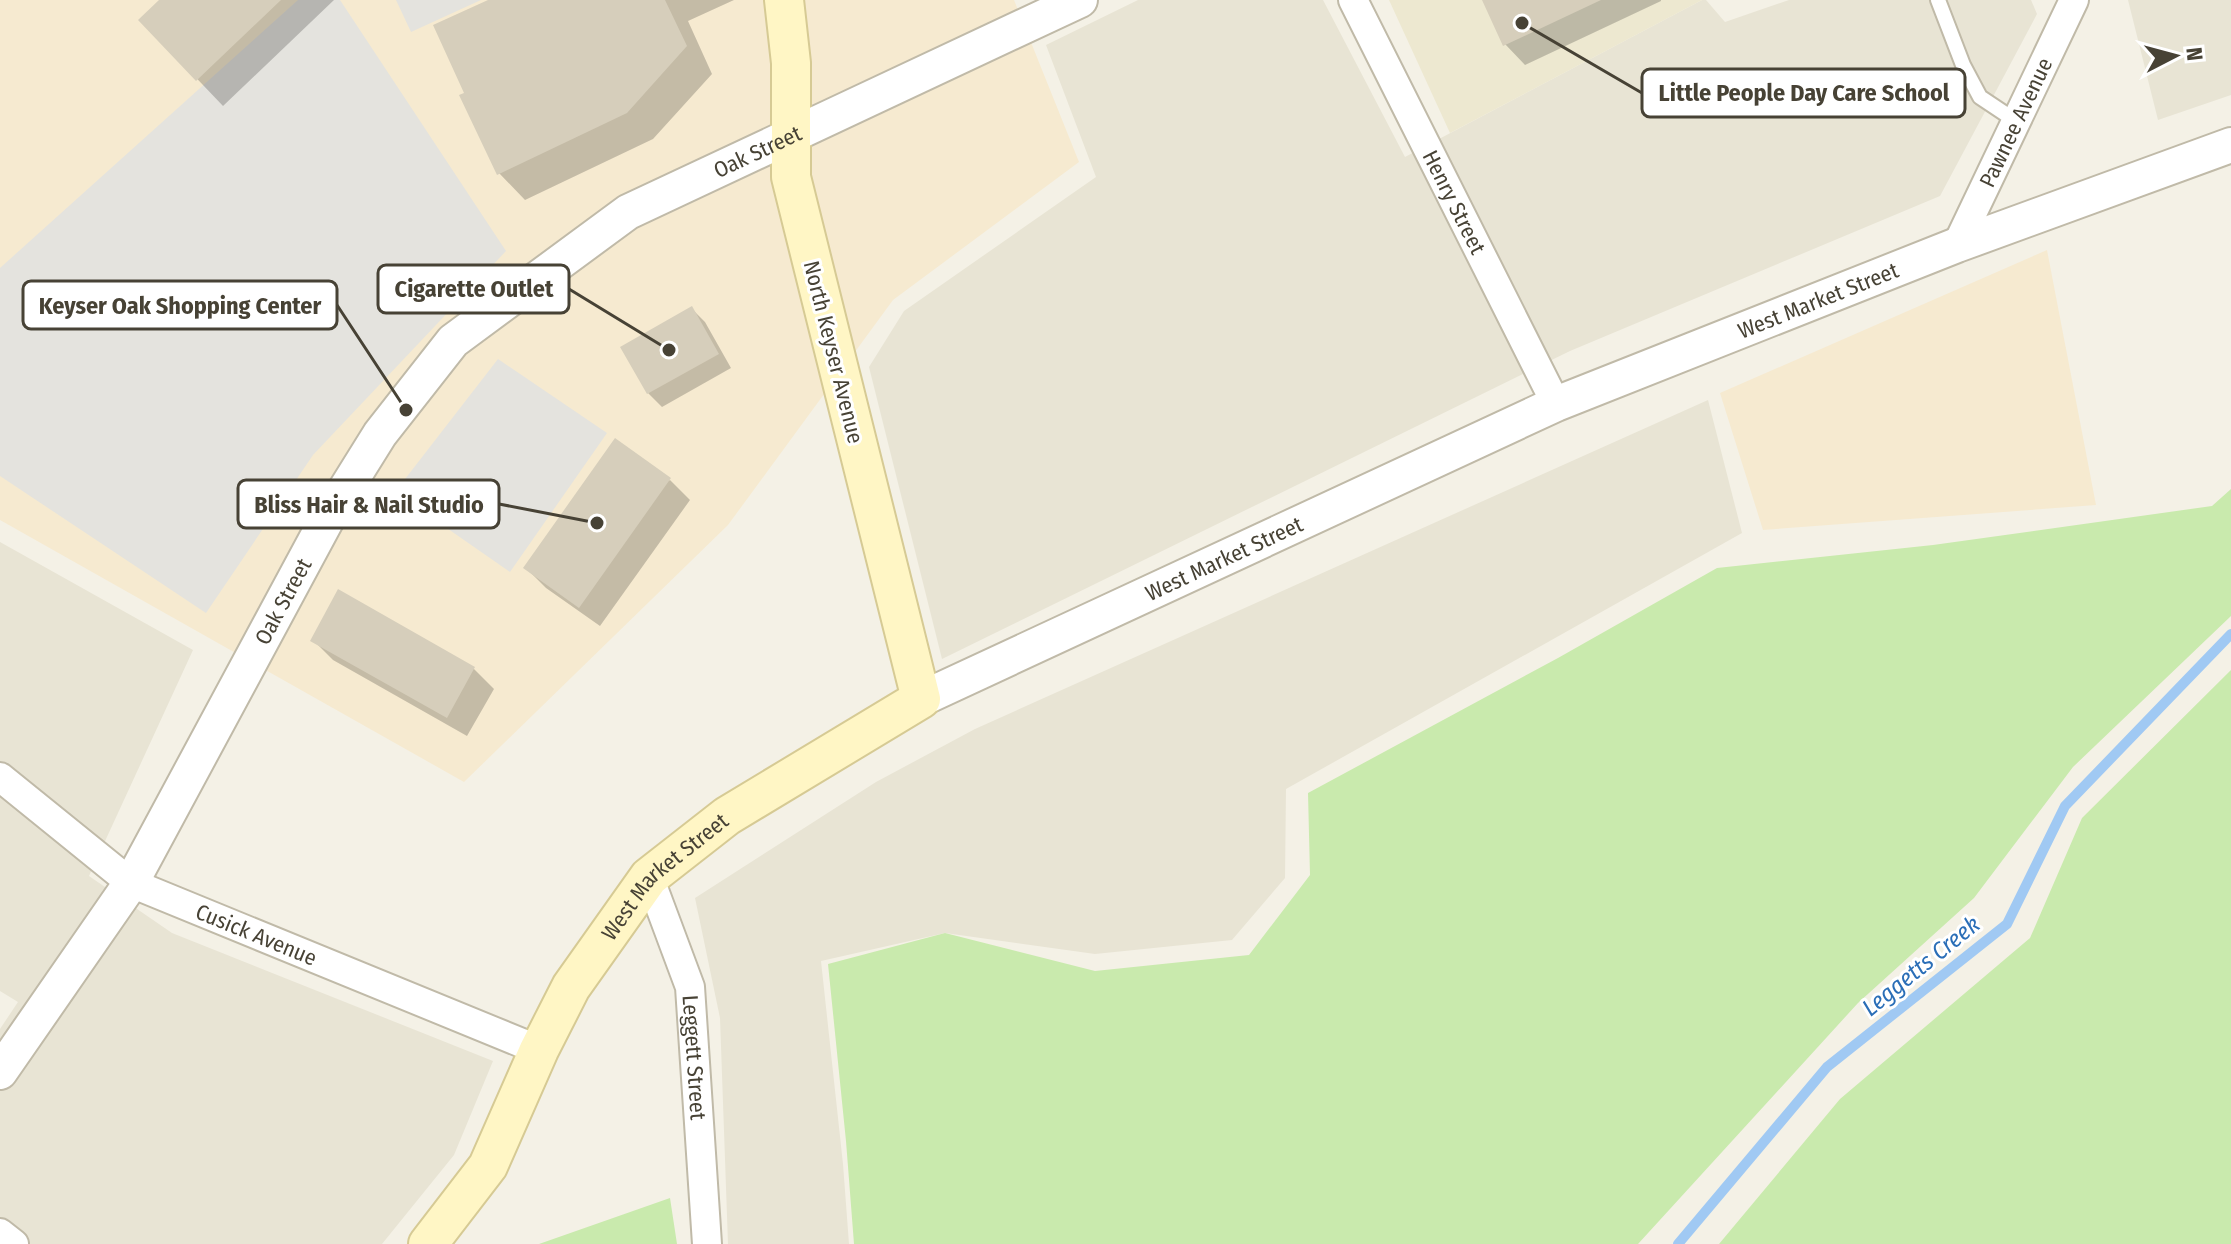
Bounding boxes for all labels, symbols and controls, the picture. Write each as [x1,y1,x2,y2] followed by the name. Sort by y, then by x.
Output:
[2135,16,2215,96] north arrow
[2180,46,2209,62] text: N
[1974,53,2058,192] street label: Pawnee Avenue
[1642,69,1965,117] callout: Little People Day Care School
[1659,79,1950,107] text: Little People Day Care School
[709,119,807,184] street label: Oak Street
[1417,146,1492,259] street label: Henry Street
[1734,256,1903,345] street label: West Market Street
[798,258,869,446] street label: North Keyser Avenue
[378,265,569,313] callout: Cigarette Outlet
[395,275,554,303] text: Cigarette Outlet
[23,281,337,329] callout: Keyser Oak Shopping Center
[39,292,322,320] text: Keyser Oak Shopping Center
[238,480,499,528] callout: Bliss Hair & Nail Studio
[254,491,484,519] text: Bliss Hair & Nail Studio
[1141,510,1308,607] street label: West Market Street
[249,553,318,649] street label: Oak Street
[596,807,734,945] street label: West Market Street
[192,898,321,972] street label: Cusick Avenue
[1857,910,1985,1022] water label: Leggetts Creek
[677,994,712,1122] street label: Leggett Street

